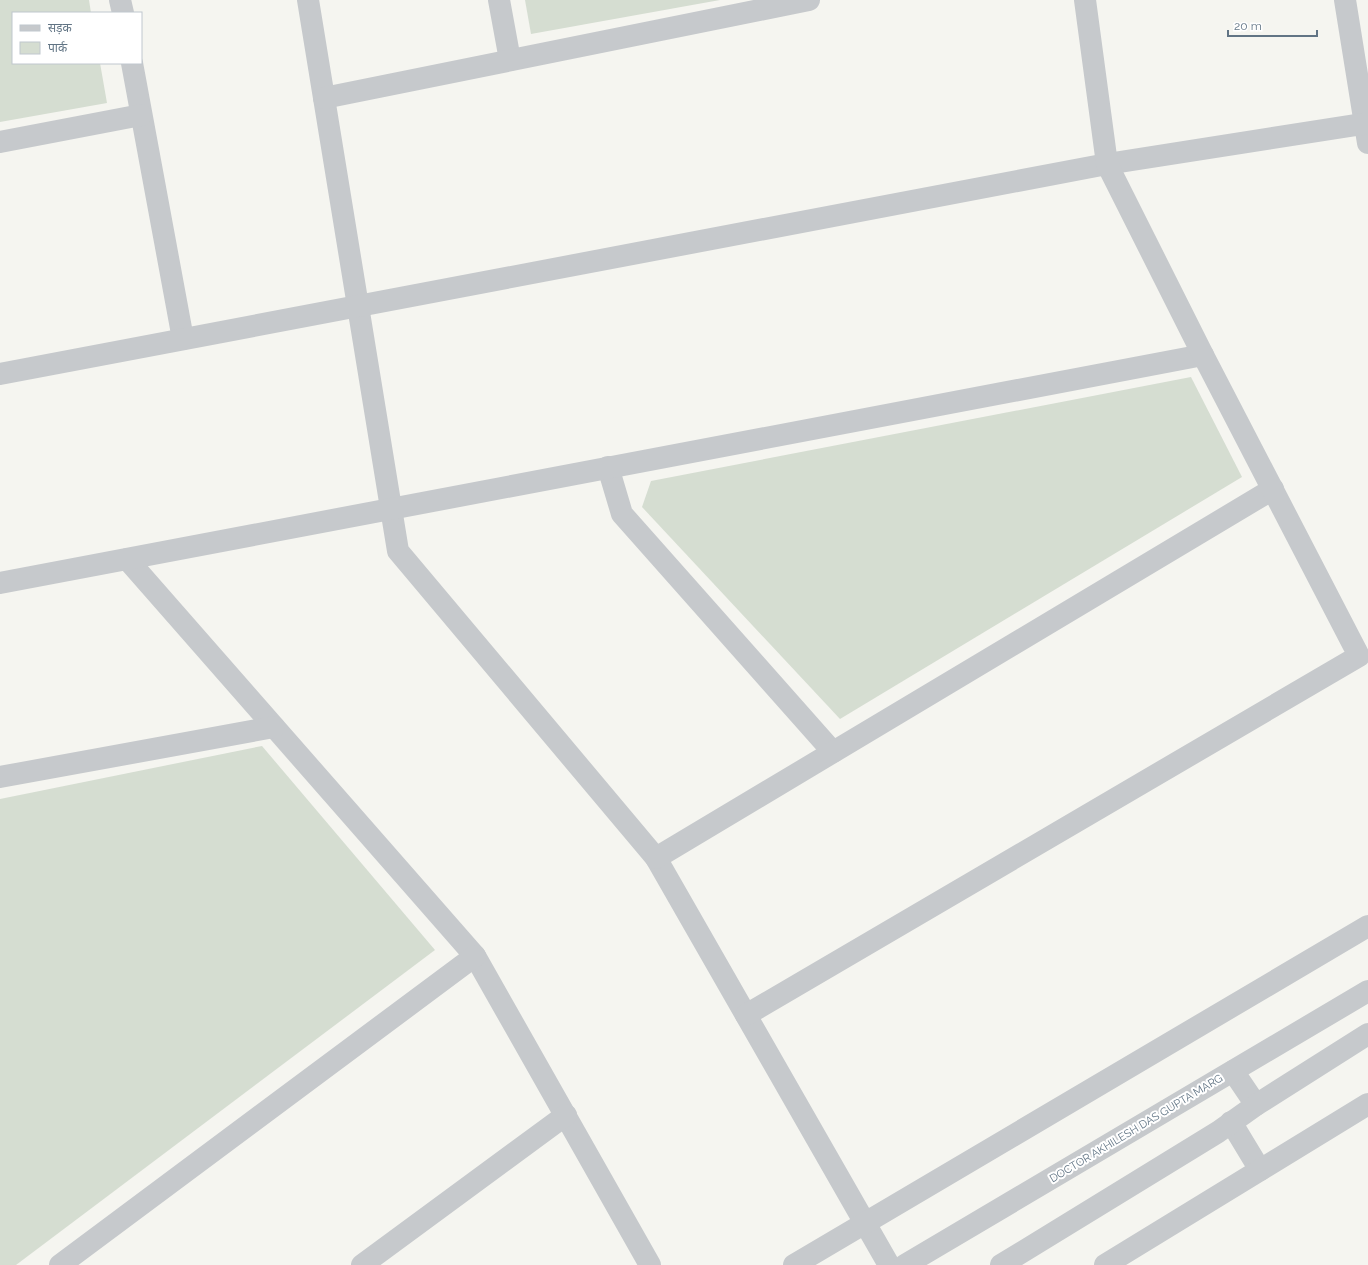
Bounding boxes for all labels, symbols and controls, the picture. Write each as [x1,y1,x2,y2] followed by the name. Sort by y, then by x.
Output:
[12,12,142,64] legend
[1228,12,1317,38] scale bar
[1234,19,1262,33] text: 20 m
[48,21,73,35] text: सड़क
[48,41,68,55] text: पार्क
[1047,1071,1225,1185] street label: DOCTOR AKHILESH DAS GUPTA MARG

